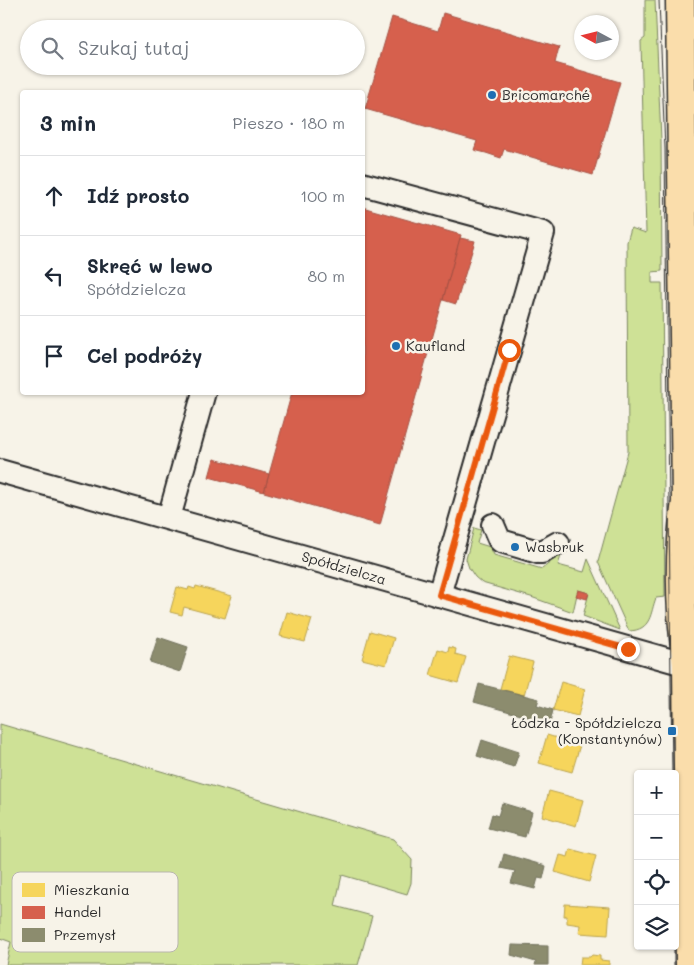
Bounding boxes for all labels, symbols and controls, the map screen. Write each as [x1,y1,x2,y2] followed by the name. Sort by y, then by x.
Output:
[574,15,619,60] north arrow
[20,20,365,75] search box
[38,34,66,62] icon: search
[78,35,189,60] text: Szukaj tutaj
[502,85,590,104] place label: Bricomarché
[486,89,498,101] marker: Bricomarché
[40,109,96,136] text: 3 min
[232,112,345,133] text: Pieszo · 180 m
[40,182,68,210] icon: ahead
[87,183,189,208] text: Idź prosto
[300,185,345,206] text: 100 m
[87,253,213,278] text: Skręć w lewo
[40,262,68,290] icon: left
[308,265,345,286] text: 80 m
[87,278,186,299] text: Spółdzielcza
[406,336,465,355] place label: Kaufland
[498,339,521,362] route start
[390,340,402,352] marker: Kaufland
[40,342,68,370] icon: arrive
[87,343,202,368] text: Cel podróży
[525,537,584,556] place label: Wasbruk
[509,541,521,553] marker: Wasbruk
[300,546,389,589] street label: Spółdzielcza
[617,638,640,661] route end
[512,713,662,748] place label: Łódzka - Spółdzielcza (Konstantynów)
[666,725,678,737] marker: Łódzka - Spółdzielcza (Konstantynów)
[634,770,679,950] map controls
[634,770,679,815] button: +
[634,815,679,860] button: −
[634,860,679,905] button: locate
[12,872,178,952] legend
[54,880,130,899] text: Mieszkania
[54,902,102,921] text: Handel
[634,905,679,950] button: layers
[54,925,116,944] text: Przemysł

